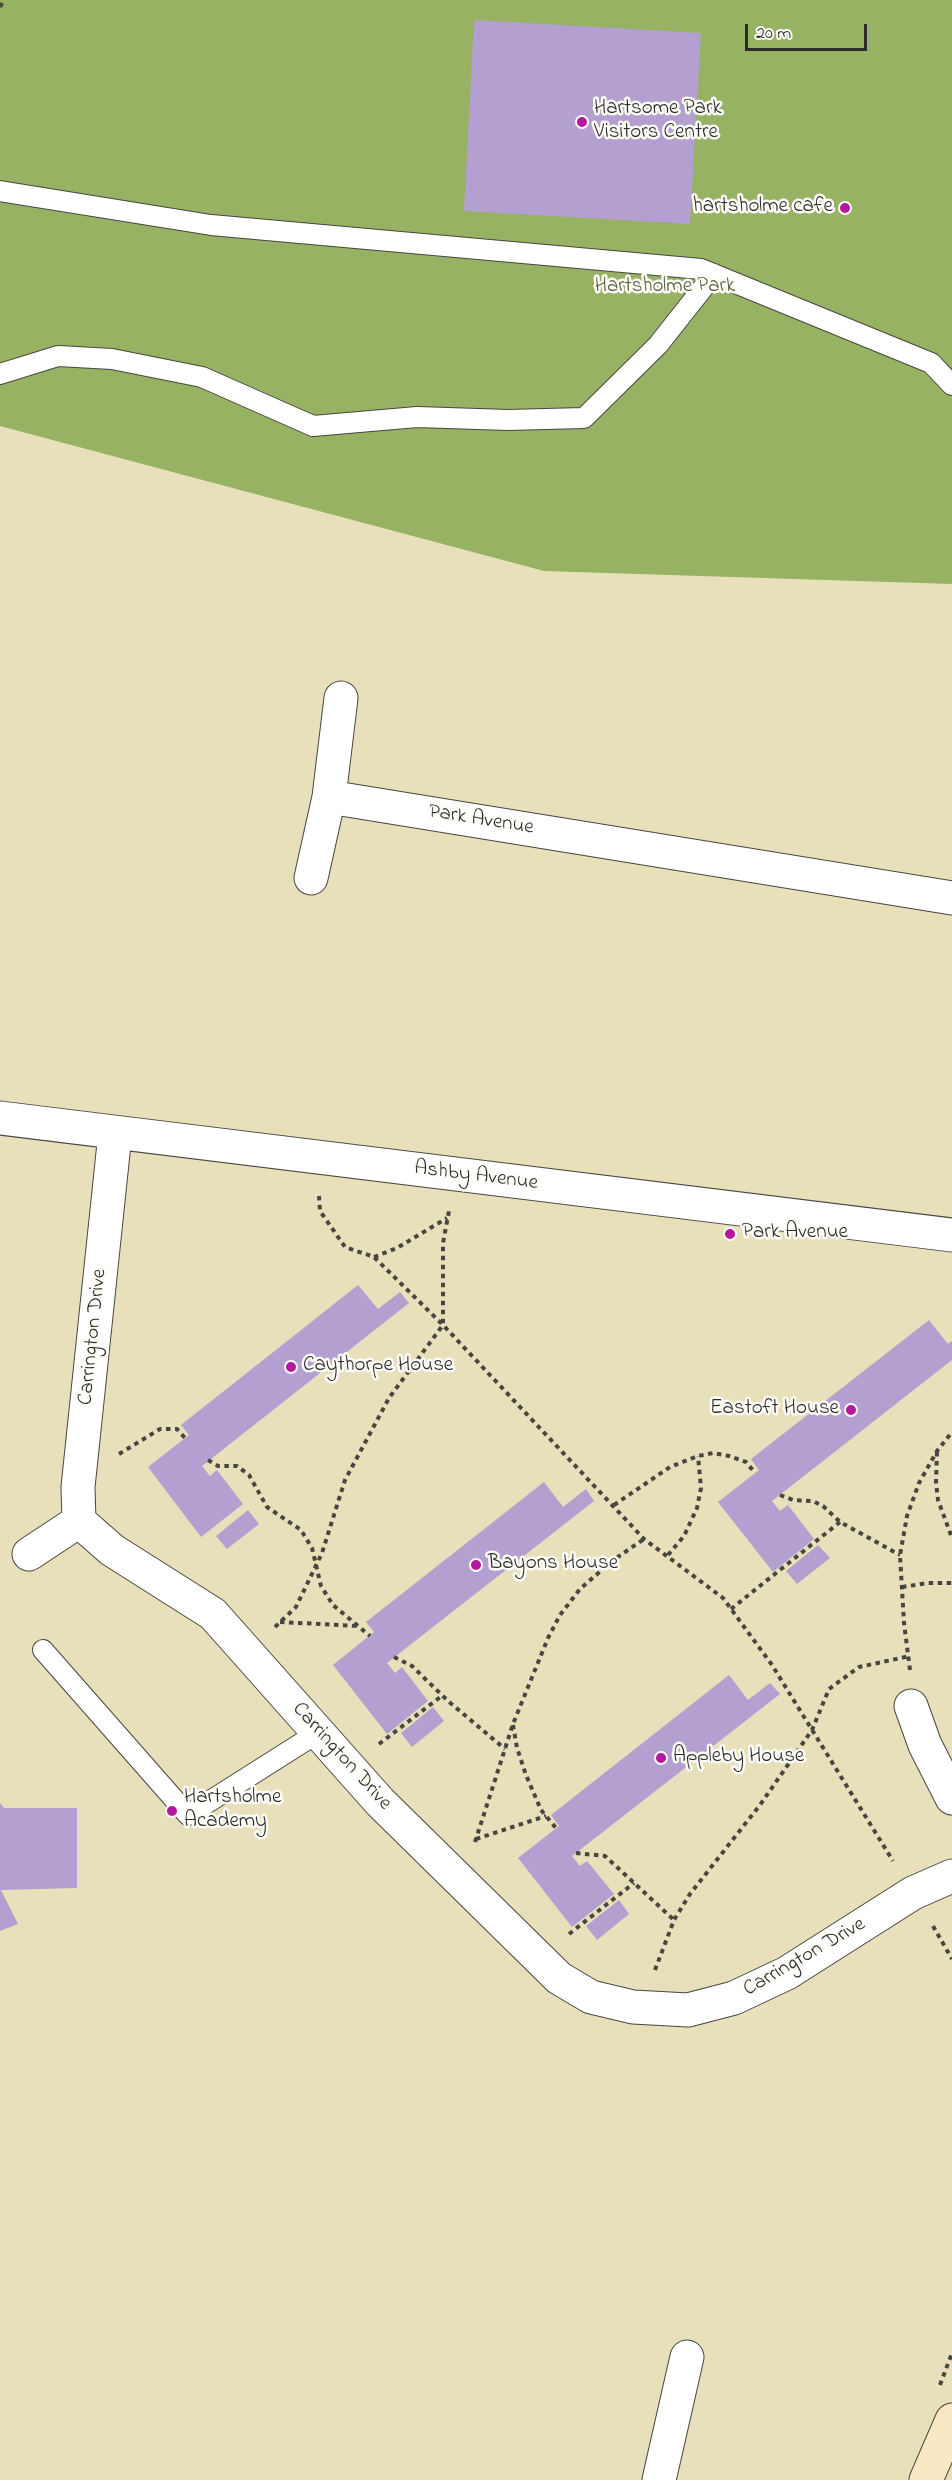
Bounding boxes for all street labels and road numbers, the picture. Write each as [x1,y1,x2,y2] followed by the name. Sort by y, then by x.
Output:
[427,800,535,842] street label: Park Avenue
[413,1157,539,1197] street label: Ashby Avenue
[74,1268,114,1406] street label: Carrington Drive
[286,1698,396,1816] street label: Carrington Drive
[739,1913,871,2003] street label: Carrington Drive

